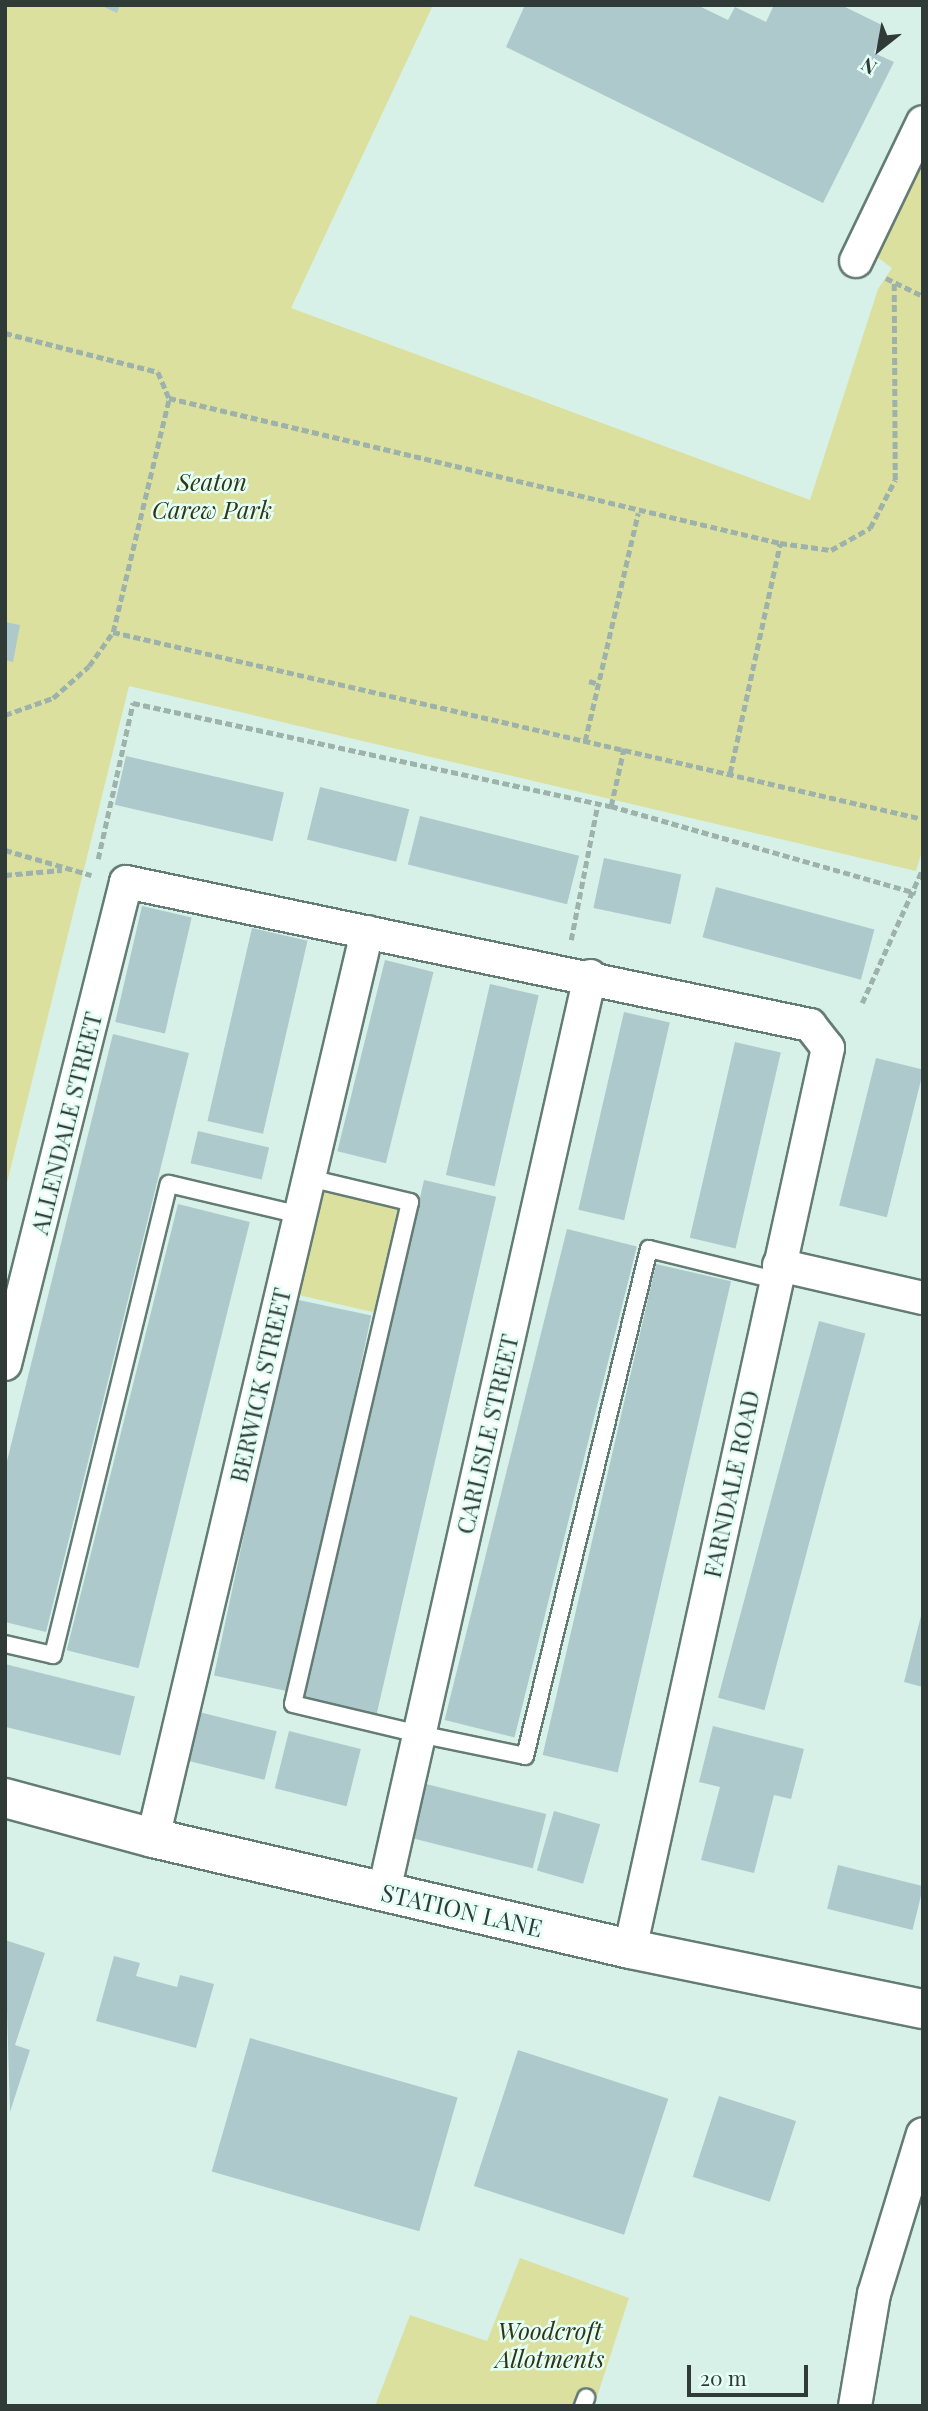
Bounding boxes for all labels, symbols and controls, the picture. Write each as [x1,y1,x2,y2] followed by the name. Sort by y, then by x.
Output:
[844,14,914,84] north arrow
[856,52,881,82] text: N
[152,468,272,524] park label: Seaton Carew Park
[24,1009,108,1237] street label: ALLENDALE STREET
[224,1285,296,1485] street label: BERWICK STREET
[450,1331,524,1537] street label: CARLISLE STREET
[697,1388,765,1580] street label: FARNDALE ROAD
[379,1877,545,1943] street label: STATION LANE
[495,2317,605,2373] park label: Woodcroft Allotments
[690,2352,811,2396] scale bar
[700,2363,747,2391] text: 20 m

